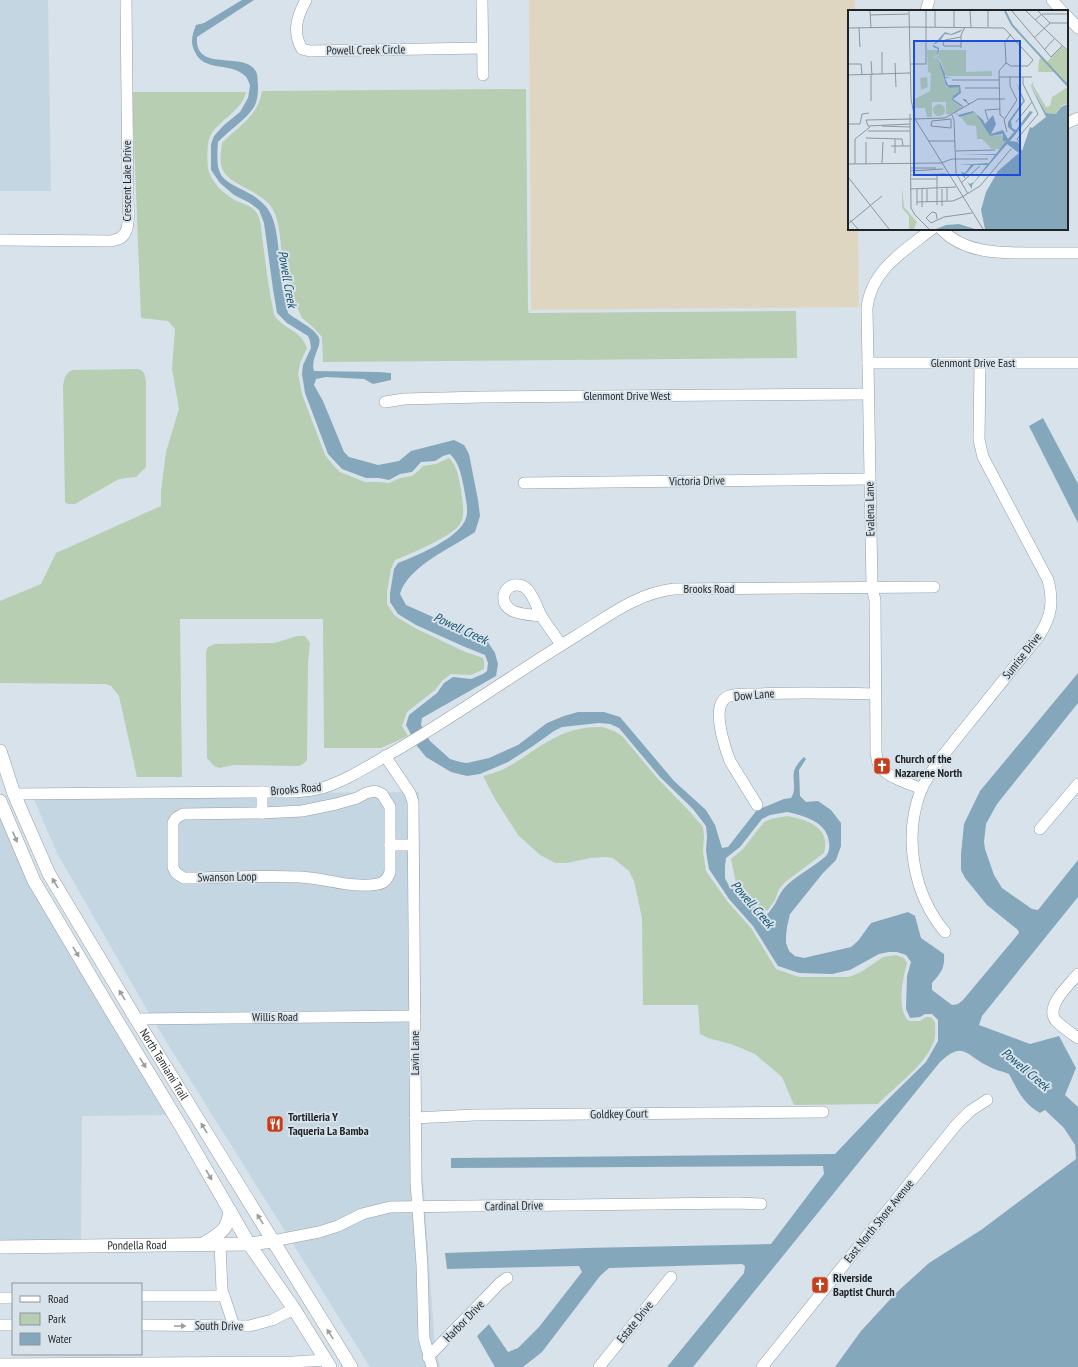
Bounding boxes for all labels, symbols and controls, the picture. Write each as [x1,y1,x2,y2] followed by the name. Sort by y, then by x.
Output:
[848,10,1068,230] inset map
[326,41,406,58] street label: Powell Creek Circle
[119,140,134,222] street label: Crescent Lake Drive
[274,249,301,311] water label: Powell Creek
[931,355,1016,370] street label: Glenmont Drive East
[583,388,671,403] street label: Glenmont Drive West
[668,473,725,489] street label: Victoria Drive
[862,481,877,537] street label: Evalena Lane
[683,581,735,596] street label: Brooks Road
[431,609,492,649] water label: Powell Creek
[999,629,1044,682] street label: Sunrise Drive
[733,685,775,704] street label: Dow Lane
[895,751,962,780] place label: Church of the Nazarene North
[872,756,892,776] church icon: Church of the Nazarene North
[270,779,322,798] street label: Brooks Road
[12,831,18,843] one-way arrow
[197,868,257,885] street label: Swanson Loop
[51,877,58,889] one-way arrow
[727,877,779,933] water label: Powell Creek
[72,946,79,958] one-way arrow
[118,989,125,1001] one-way arrow
[252,1009,298,1024] street label: Willis Road
[137,1026,192,1103] street label: North Tamiami Trail
[407,1031,422,1075] street label: Lavin Lane
[998,1044,1055,1096] water label: Powell Creek
[139,1057,146,1069] one-way arrow
[590,1105,649,1122] street label: Goldkey Court
[288,1109,369,1138] place label: Tortilleria Y Taqueria La Bamba
[265,1114,285,1134] restaurant icon: Tortilleria Y Taqueria La Bamba
[200,1122,207,1134] one-way arrow
[206,1169,213,1181] one-way arrow
[840,1176,917,1265] street label: East North Shore Avenue
[485,1197,543,1214] street label: Cardinal Drive
[256,1213,263,1225] one-way arrow
[107,1237,167,1253] street label: Pondella Road
[833,1270,895,1299] place label: Riverside Baptist Church
[810,1275,830,1295] church icon: Riverside Baptist Church
[12,1283,142,1355] legend
[48,1291,68,1306] text: Road
[440,1297,487,1345] street label: Harbor Drive
[613,1298,656,1346] street label: Estate Drive
[48,1311,66,1326] text: Park
[195,1318,243,1333] street label: South Drive
[174,1323,187,1329] one-way arrow
[327,1328,334,1340] one-way arrow
[48,1331,73,1346] text: Water

